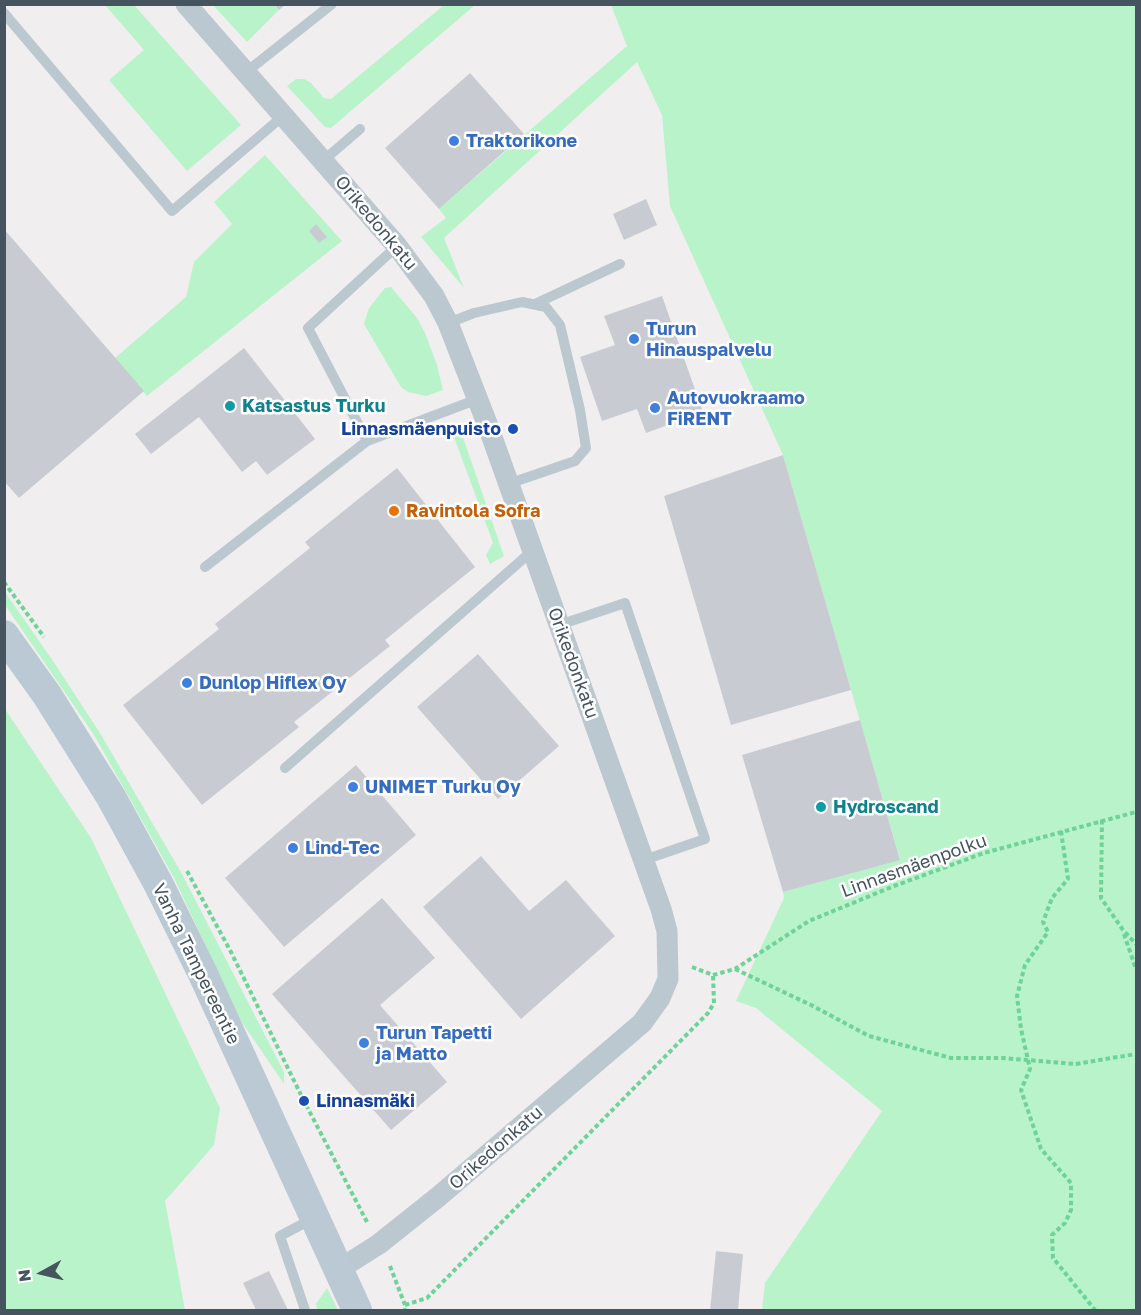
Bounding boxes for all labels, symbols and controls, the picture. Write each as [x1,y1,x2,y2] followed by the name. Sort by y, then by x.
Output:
[466,130,577,152] place label: Traktorikone
[447,134,461,148] marker: Traktorikone
[330,171,422,275] street label: Orikedonkatu
[646,318,772,360] place label: Turun Hinauspalvelu
[627,332,641,346] marker: Turun Hinauspalvelu
[667,387,805,430] place label: Autovuokraamo FiRENT
[242,395,385,417] place label: Katsastus Turku
[223,399,237,413] marker: Katsastus Turku
[648,401,662,415] marker: Autovuokraamo FiRENT
[341,418,501,440] place label: Linnasmäenpuisto
[506,422,520,436] marker: Linnasmäenpuisto
[406,500,541,522] place label: Ravintola Sofra
[387,504,401,518] marker: Ravintola Sofra
[543,605,603,721] street label: Orikedonkatu
[199,672,347,694] place label: Dunlop Hiflex Oy
[180,676,194,690] marker: Dunlop Hiflex Oy
[365,776,521,798] place label: UNIMET Turku Oy
[346,780,360,794] marker: UNIMET Turku Oy
[833,796,939,818] place label: Hydroscand
[814,800,828,814] marker: Hydroscand
[838,830,990,902] street label: Linnasmäenpolku
[305,837,380,859] place label: Lind-Tec
[286,841,300,855] marker: Lind-Tec
[148,880,244,1048] street label: Vanha Tampereentie
[376,1022,492,1064] place label: Turun Tapetti ja Matto
[357,1036,371,1050] marker: Turun Tapetti ja Matto
[316,1090,415,1112] place label: Linnasmäki
[297,1094,311,1108] marker: Linnasmäki
[445,1102,547,1194] street label: Orikedonkatu
[12,1243,72,1303] north arrow
[13,1268,35,1283] text: N

